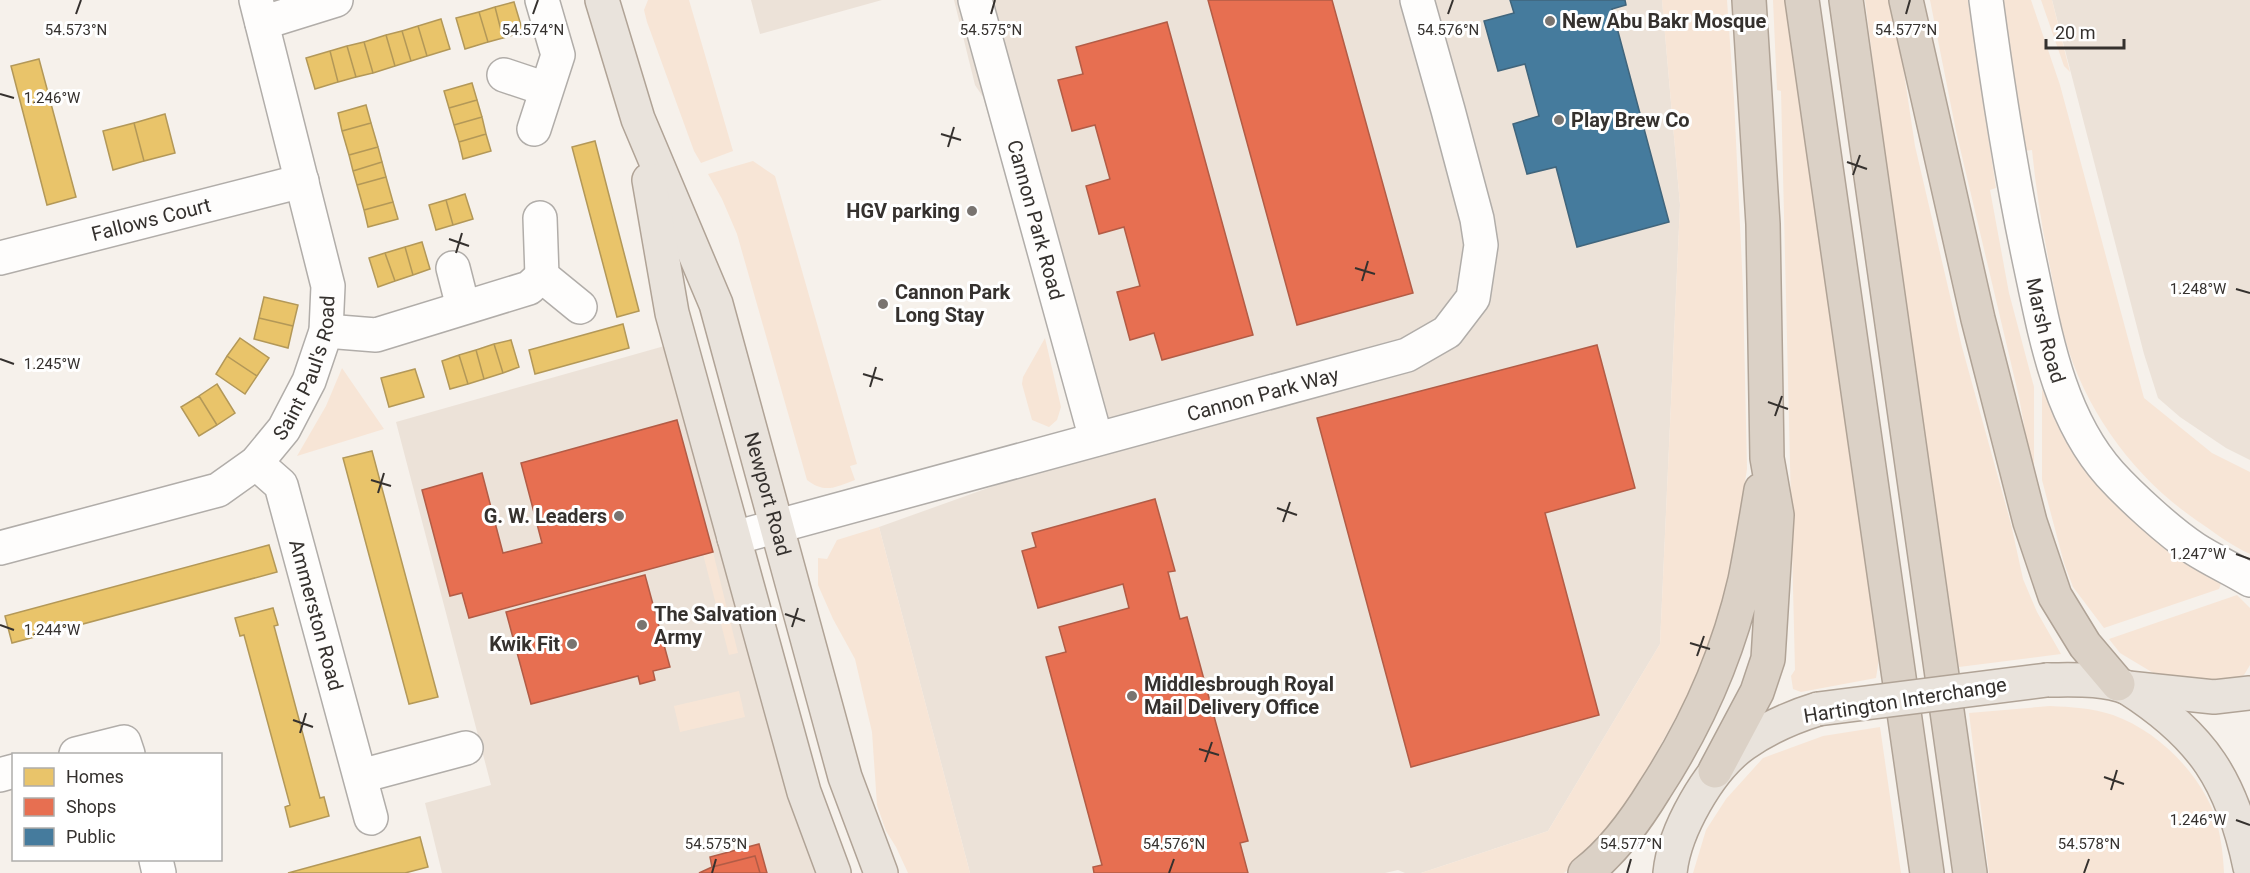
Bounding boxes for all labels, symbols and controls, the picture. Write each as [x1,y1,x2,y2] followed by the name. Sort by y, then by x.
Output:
[1562,9,1766,33] place label: New Abu Bakr Mosque
[2046,12,2124,50] scale bar
[1543,14,1557,28] marker: New Abu Bakr Mosque
[45,21,107,39] text: 54.573°N
[502,21,564,39] text: 54.574°N
[960,21,1022,39] text: 54.575°N
[1417,21,1479,39] text: 54.576°N
[1875,21,1937,39] text: 54.577°N
[2055,22,2095,43] text: 20 m
[24,89,80,107] text: 1.246°W
[1571,108,1690,132] place label: Play Brew Co
[1552,113,1566,127] marker: Play Brew Co
[1002,137,1069,302] street label: Cannon Park Road
[89,193,213,246] street label: Fallows Court
[846,199,960,223] place label: HGV parking
[965,204,979,218] marker: HGV parking
[2021,276,2071,386] street label: Marsh Road
[895,280,1010,327] place label: Cannon Park Long Stay
[2170,280,2226,298] text: 1.248°W
[268,295,340,445] street label: Saint Paul's Road
[876,297,890,311] marker: Cannon Park Long Stay
[24,355,80,373] text: 1.245°W
[1184,362,1342,426] street label: Cannon Park Way
[739,429,796,559] street label: Newport Road
[484,504,607,528] place label: G. W. Leaders
[612,509,626,523] marker: G. W. Leaders
[284,537,348,693] street label: Ammerston Road
[2170,545,2226,563] text: 1.247°W
[654,602,777,649] place label: The Salvation Army
[635,618,649,632] marker: The Salvation Army
[24,621,80,639] text: 1.244°W
[489,632,560,656] place label: Kwik Fit
[565,637,579,651] marker: Kwik Fit
[1144,672,1334,719] place label: Middlesbrough Royal Mail Delivery Office
[1802,672,2008,728] street label: Hartington Interchange
[1125,689,1139,703] marker: Middlesbrough Royal Mail Delivery Office
[12,753,222,861] legend
[66,766,124,787] text: Homes
[66,796,116,817] text: Shops
[2170,811,2226,829] text: 1.246°W
[66,826,116,847] text: Public
[685,835,747,853] text: 54.575°N
[1143,835,1205,853] text: 54.576°N
[1600,835,1662,853] text: 54.577°N
[2058,835,2120,853] text: 54.578°N

